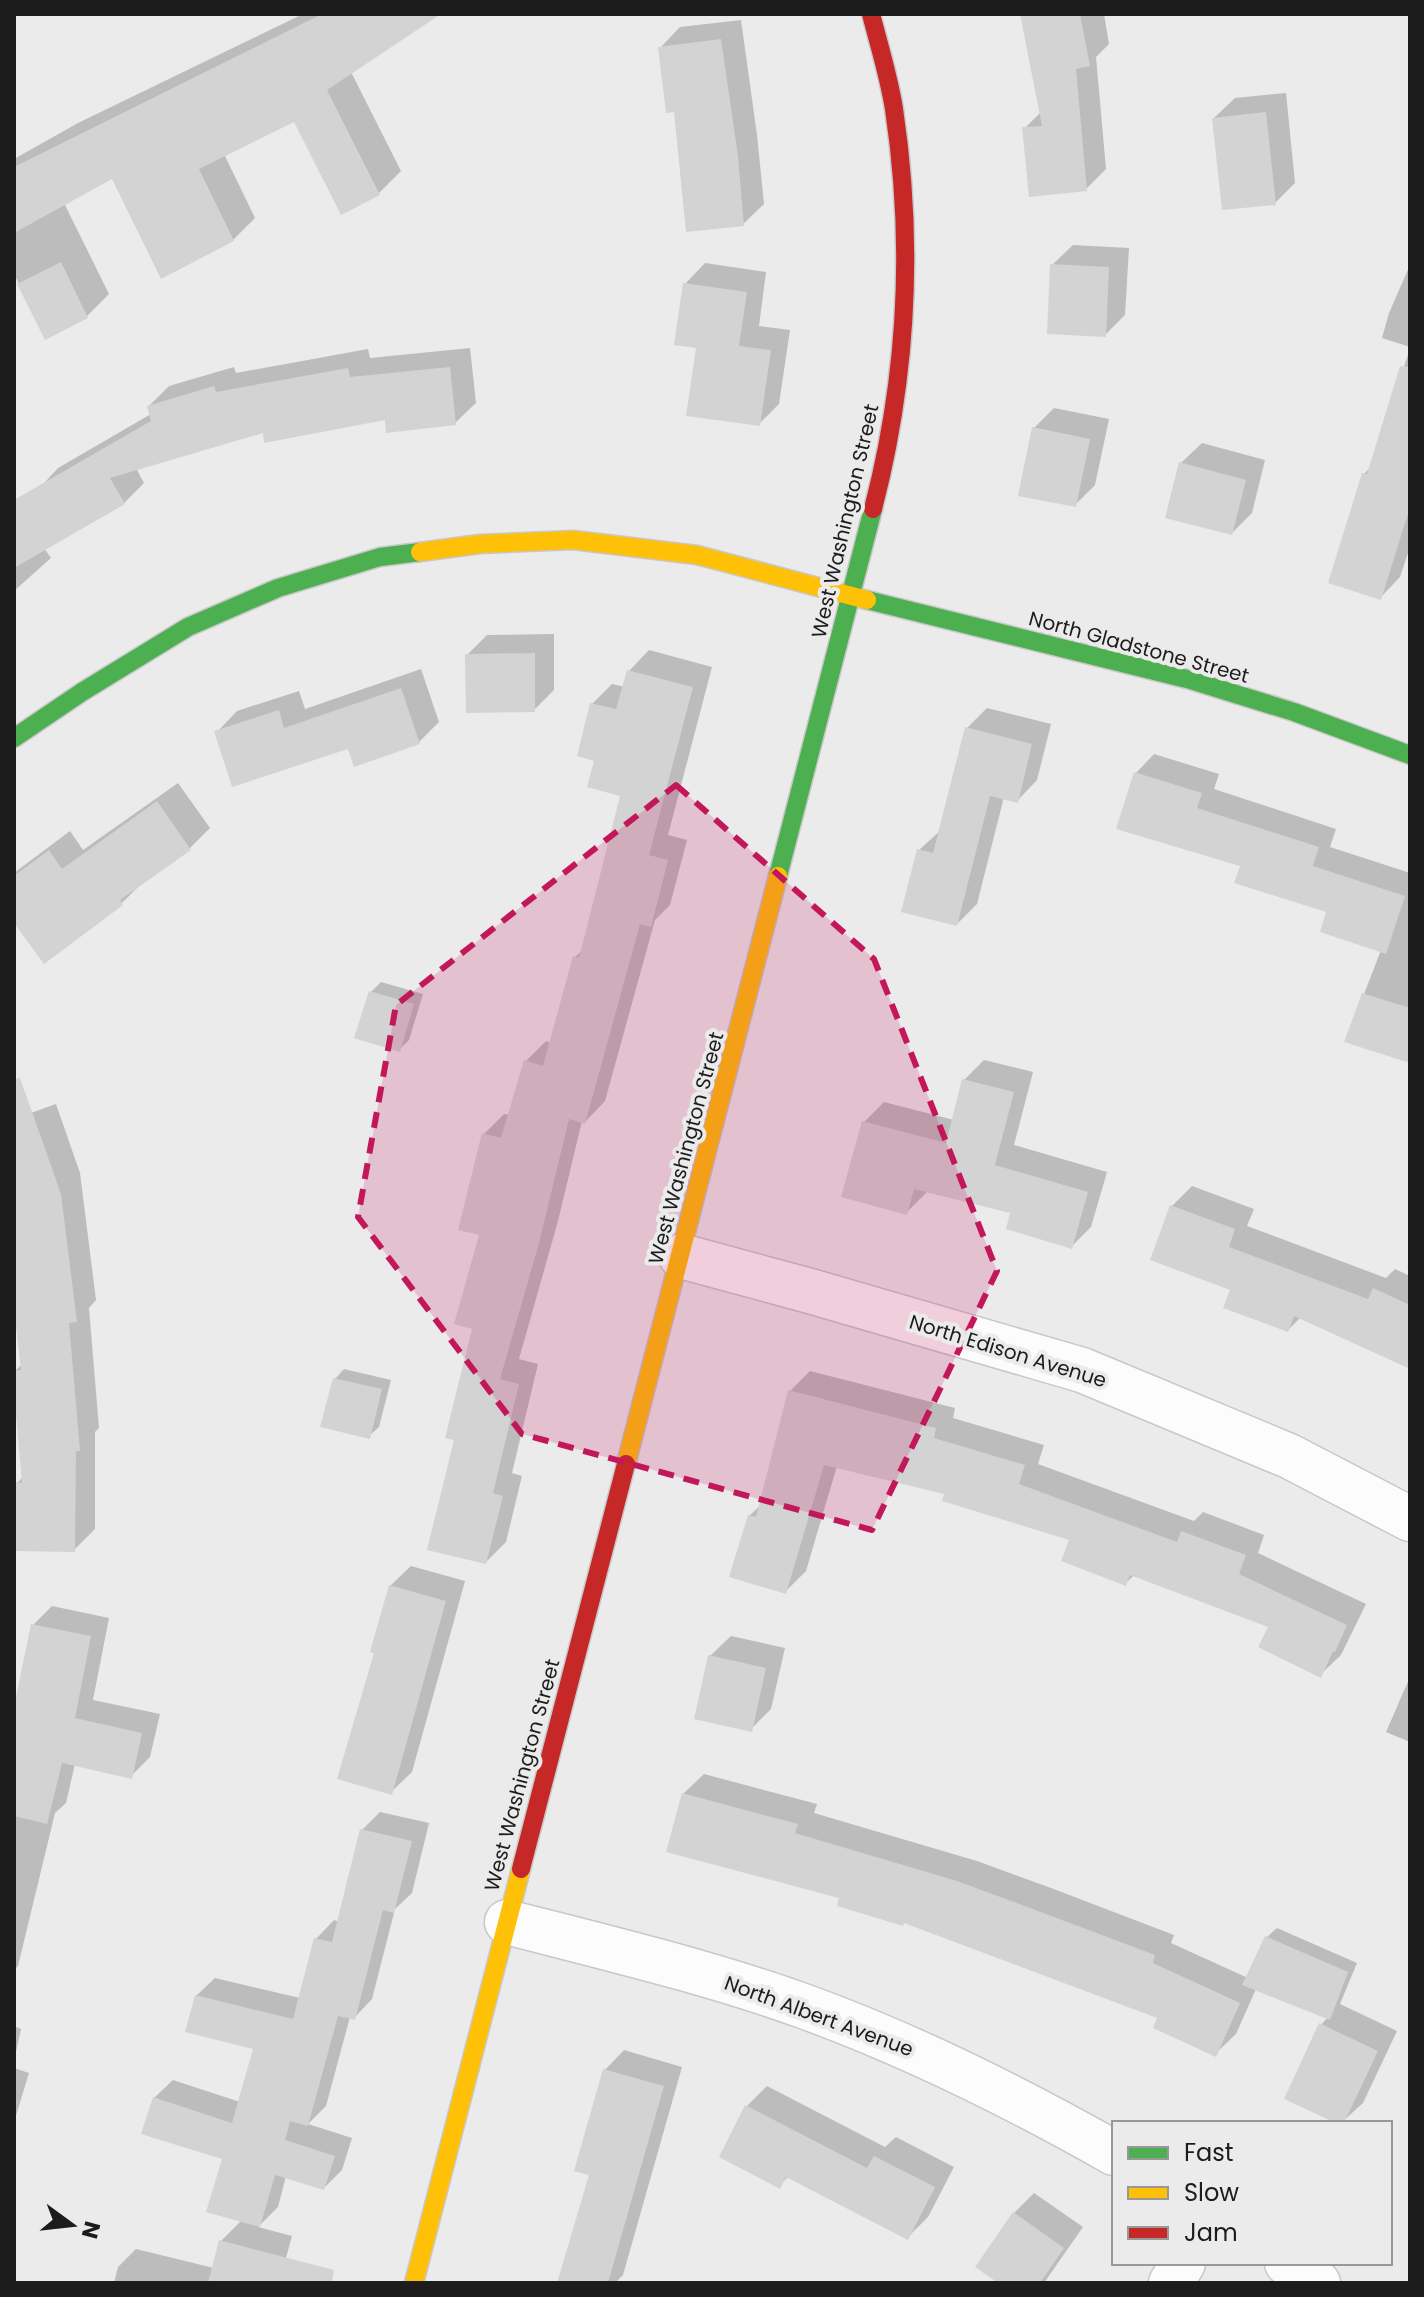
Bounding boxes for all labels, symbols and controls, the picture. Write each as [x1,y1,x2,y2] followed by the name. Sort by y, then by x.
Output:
[804,401,886,641] street label: West Washington Street
[1026,604,1252,690] street label: North Gladstone Street
[642,1029,730,1267] street label: West Washington Street
[906,1308,1110,1394] street label: North Edison Avenue
[478,1656,566,1894] street label: West Washington Street
[721,1969,917,2063] street label: North Albert Avenue
[1112,2121,1392,2265] legend
[1184,2136,1234,2169] text: Fast
[1184,2176,1239,2209] text: Slow
[32,2185,112,2265] north arrow
[1184,2216,1238,2249] text: Jam
[74,2218,108,2242] text: N

